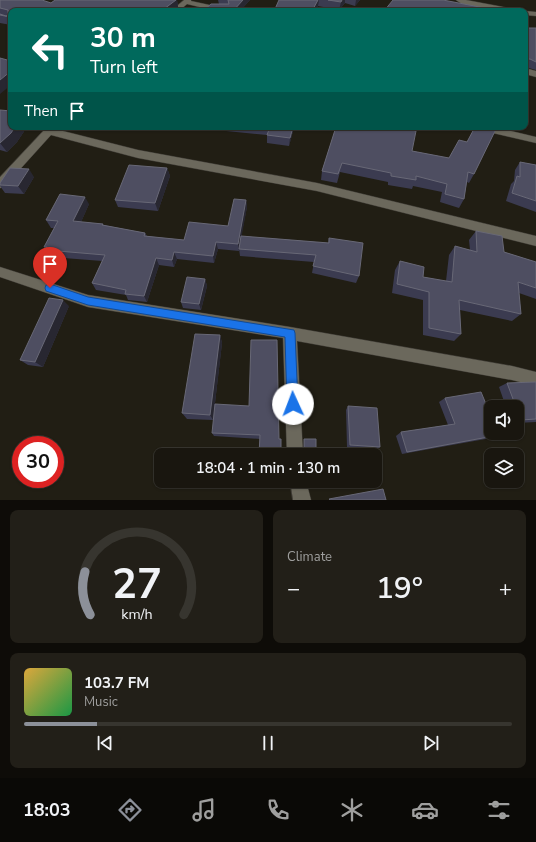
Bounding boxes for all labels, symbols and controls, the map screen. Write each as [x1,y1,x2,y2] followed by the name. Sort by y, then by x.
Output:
[90,19,156,57] text: 30 m
[24,24,76,76] icon: left
[90,55,158,79] text: Turn left
[66,100,88,122] icon: arrive
[24,101,58,121] text: Then
[33,247,67,288] pin
[39,253,61,275] icon: arrive
[272,383,314,425] position arrow
[484,400,524,488] map controls
[484,400,524,440] button: sound
[12,436,64,488] speed limit sign: 30
[484,448,524,488] button: layers
[196,458,340,478] text: 18:04 · 1 min · 130 m
[287,548,332,566] text: Climate
[112,555,161,612] text: 27
[376,568,423,609] text: 19°
[287,574,300,604] text: −
[499,574,512,604] text: +
[121,604,152,623] text: km/h
[84,673,149,693] text: 103.7 FM
[84,693,118,711] text: Music
[94,732,116,754] icon: previous
[257,732,279,754] icon: pause
[420,732,442,754] icon: next
[116,796,144,824] icon: directions
[190,796,218,824] icon: music
[264,796,292,824] icon: phone
[338,796,366,824] icon: climate
[411,796,439,824] icon: car
[485,796,513,824] icon: filters
[23,798,71,822] text: 18:03

